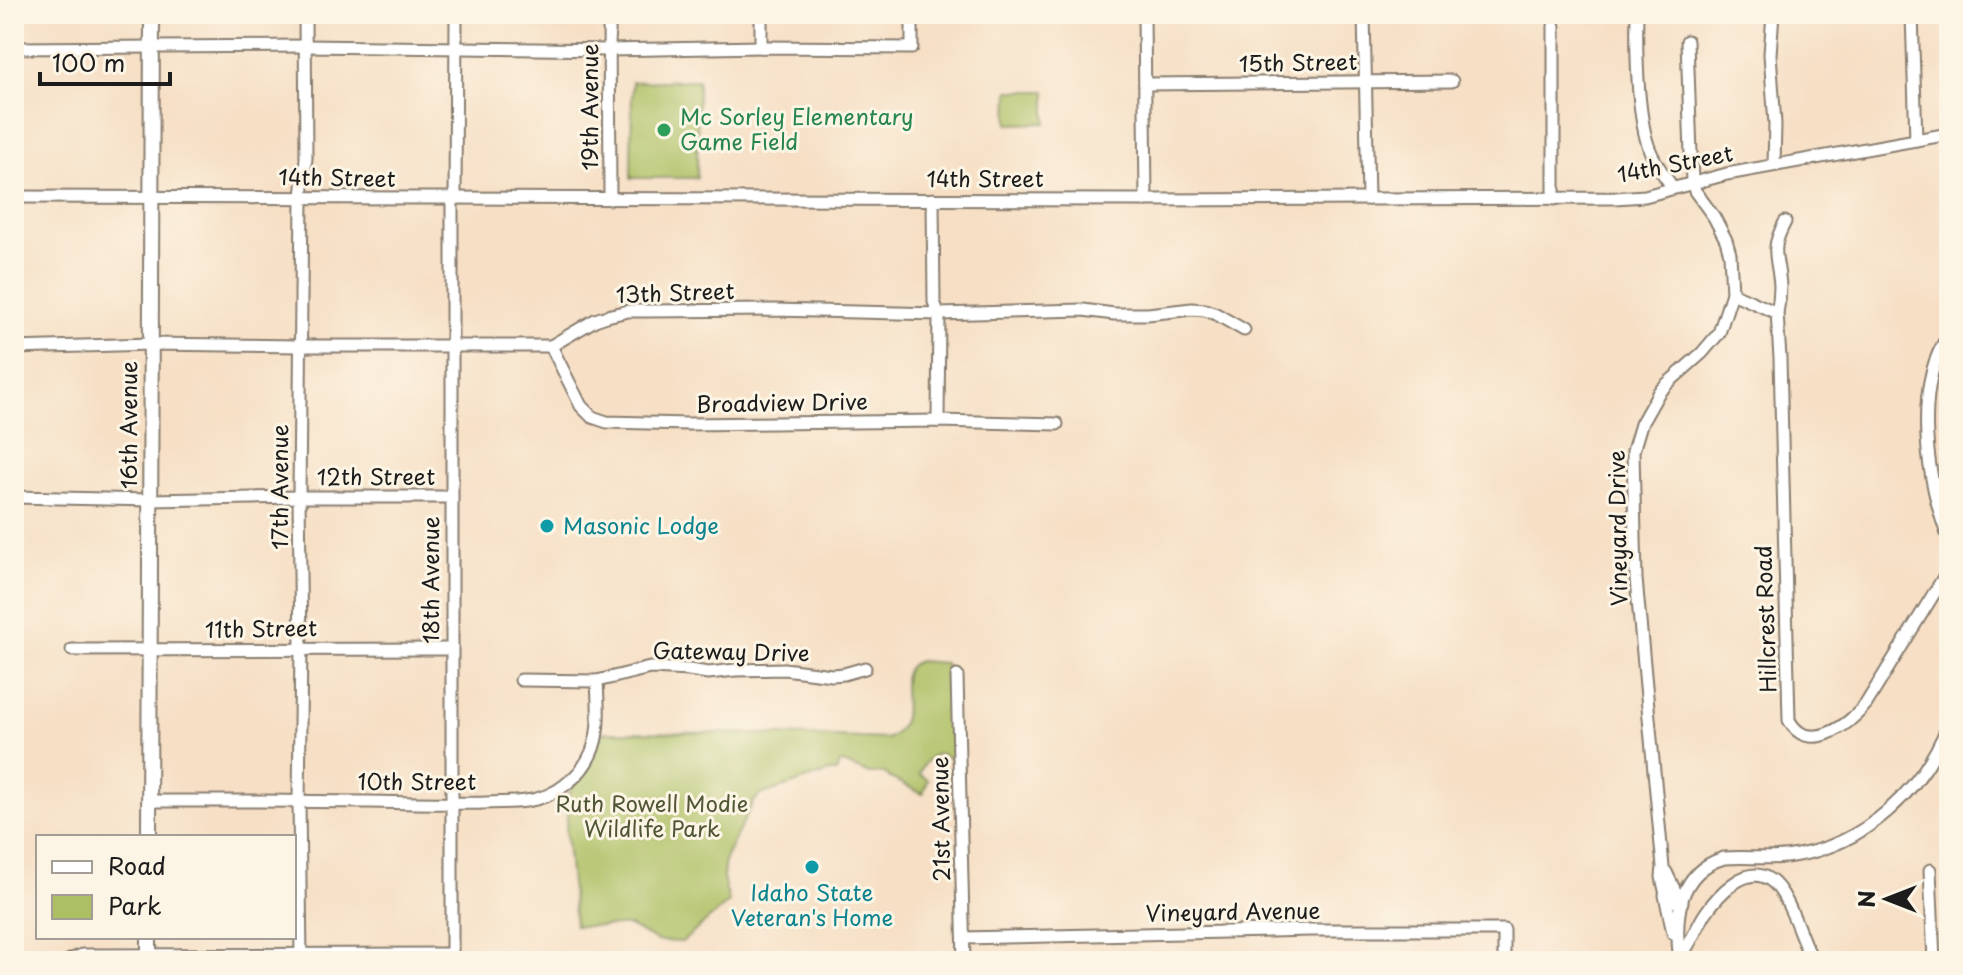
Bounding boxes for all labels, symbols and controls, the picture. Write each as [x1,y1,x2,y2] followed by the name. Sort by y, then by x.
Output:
[40,36,170,86] scale bar
[52,44,125,80] text: 100 m
[572,44,605,170] street label: 19th Avenue
[1238,44,1358,79] street label: 15th Street
[680,99,914,157] place label: Mc Sorley Elementary Game Field
[655,121,673,139] marker: Mc Sorley Elementary Game Field
[1614,135,1735,190] street label: 14th Street
[278,159,396,194] street label: 14th Street
[926,161,1044,194] street label: 14th Street
[615,273,735,310] street label: 13th Street
[111,361,144,489] street label: 16th Avenue
[696,384,868,419] street label: Broadview Drive
[262,424,295,550] street label: 17th Avenue
[1599,450,1634,607] street label: Vineyard Drive
[317,459,435,492] street label: 12th Street
[563,508,719,541] place label: Masonic Lodge
[413,516,446,644] street label: 18th Avenue
[538,517,556,535] marker: Masonic Lodge
[1745,545,1784,693] street label: Hillcrest Road
[205,610,317,645] street label: 11th Street
[652,633,810,668] street label: Gateway Drive
[922,756,957,882] street label: 21st Avenue
[358,764,476,797] street label: 10th Street
[556,786,748,844] park label: Ruth Rowell Modie Wildlife Park
[36,835,296,939] legend
[108,847,166,883] text: Road
[803,858,821,876] marker: Idaho State Veteran's Home
[1847,859,1927,939] north arrow
[731,875,893,933] place label: Idaho State Veteran's Home
[108,887,162,923] text: Park
[1849,890,1882,908] text: N
[1145,892,1321,929] street label: Vineyard Avenue

